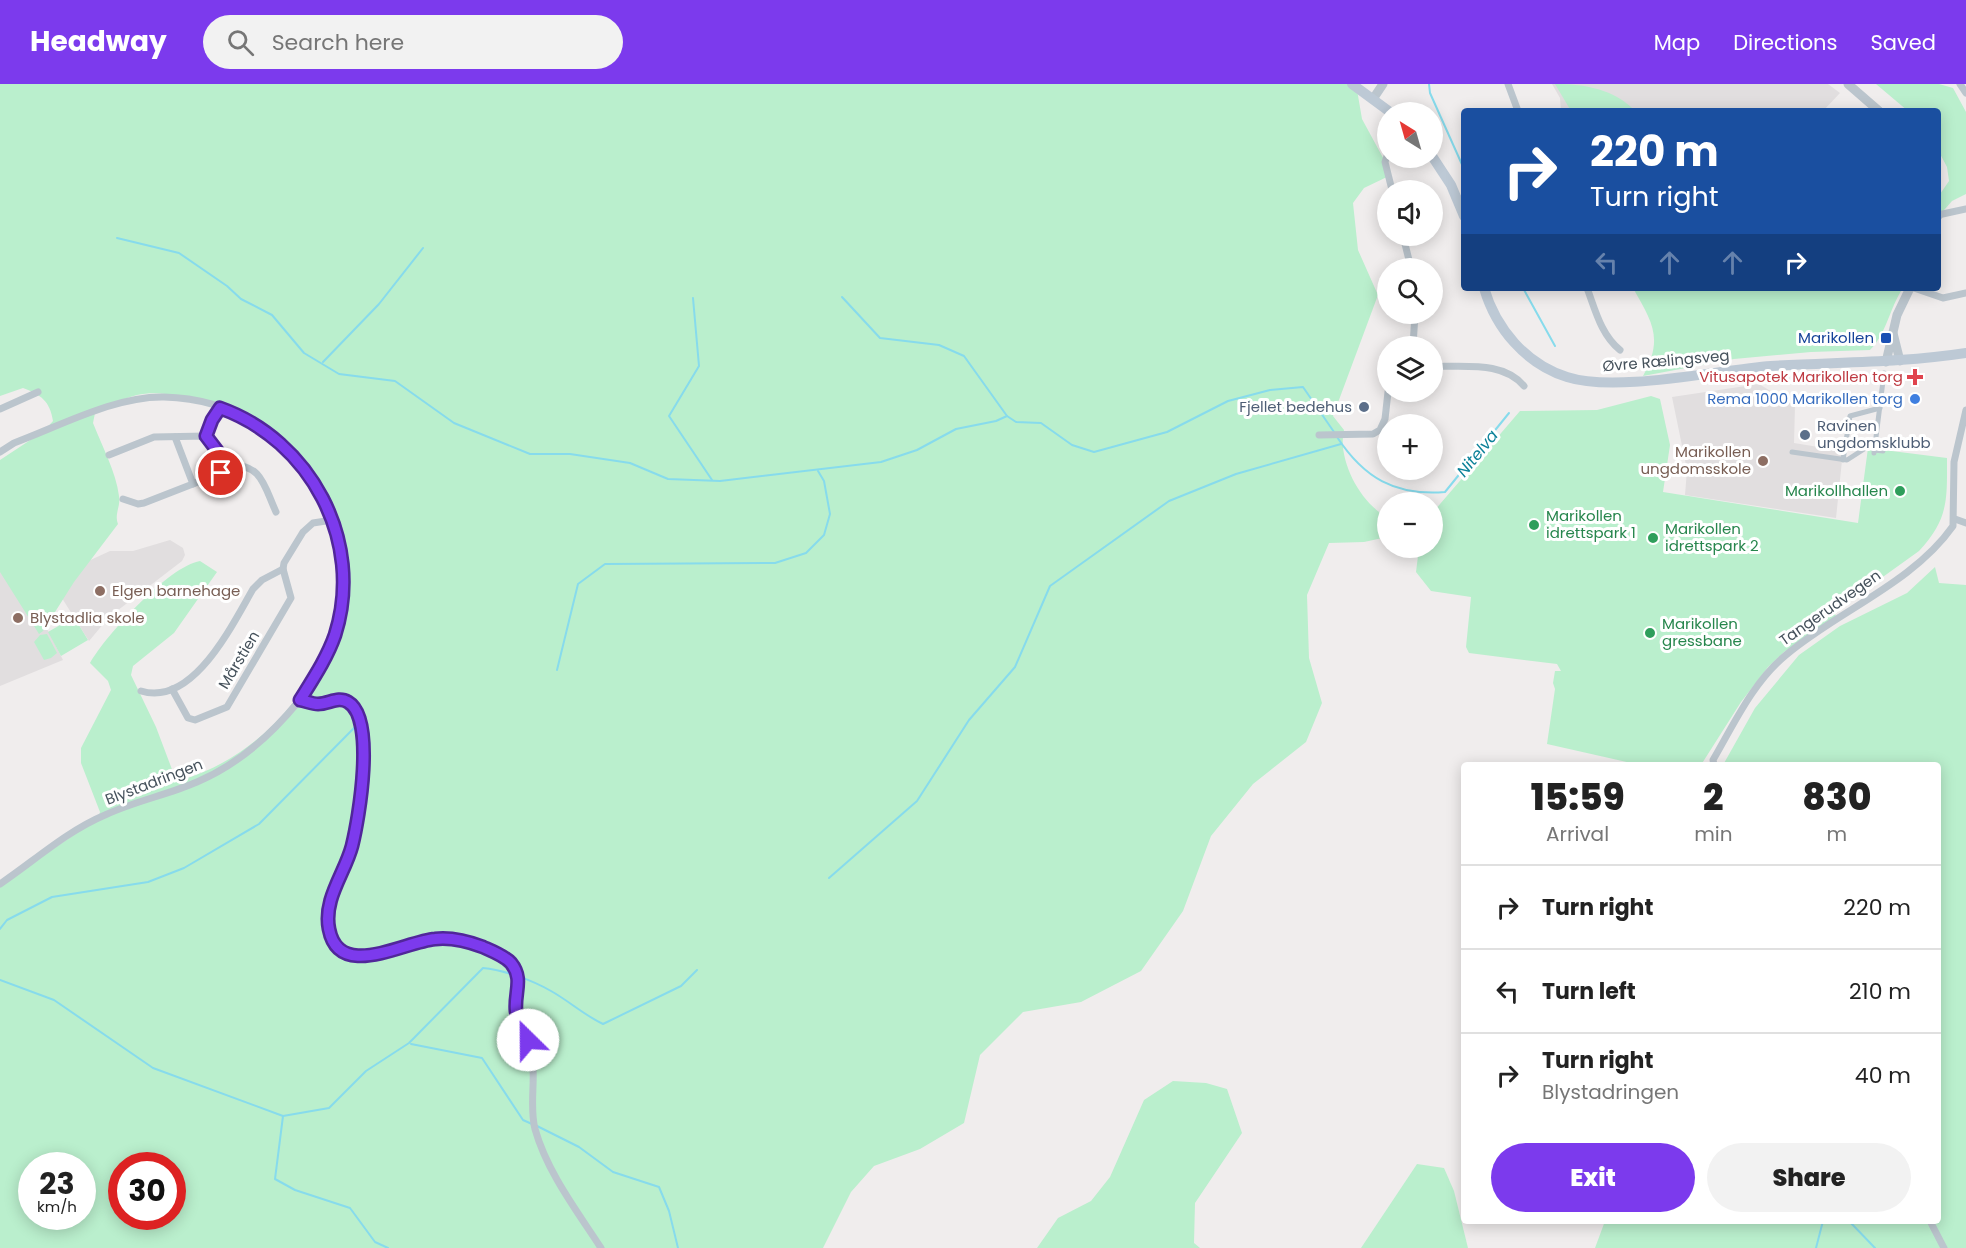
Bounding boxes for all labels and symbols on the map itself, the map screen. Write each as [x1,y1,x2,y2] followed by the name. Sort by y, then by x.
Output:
[1377,102,1443,168] north arrow
[1798,327,1874,348] place label: Marikollen
[1879,331,1893,345] marker: Marikollen
[1602,344,1730,377] street label: Øvre Rælingsveg
[1699,366,1903,387] place label: Vitusapotek Marikollen torg
[1908,370,1922,384] marker: Vitusapotek Marikollen torg
[1707,388,1903,409] place label: Rema 1000 Marikollen torg
[1908,392,1922,406] marker: Rema 1000 Marikollen torg
[1239,396,1352,417] place label: Fjellet bedehus
[1357,400,1371,414] marker: Fjellet bedehus
[1817,415,1931,453] place label: Ravinen ungdomsklubb
[1451,425,1504,482] water label: Nitelva
[1798,428,1812,442] marker: Ravinen ungdomsklubb
[1640,441,1751,479] place label: Marikollen ungdomsskole
[195,447,246,498] pin
[1756,454,1770,468] marker: Marikollen ungdomsskole
[1785,480,1888,501] place label: Marikollhallen
[1893,484,1907,498] marker: Marikollhallen
[1546,505,1636,543] place label: Marikollen idrettspark 1
[1527,518,1541,532] marker: Marikollen idrettspark 1
[1665,518,1759,556] place label: Marikollen idrettspark 2
[1646,531,1660,545] marker: Marikollen idrettspark 2
[1775,565,1885,650] street label: Tangerudvegen
[112,580,240,601] place label: Elgen barnehage
[93,584,107,598] marker: Elgen barnehage
[30,607,145,628] place label: Blystadlia skole
[11,611,25,625] marker: Blystadlia skole
[1662,613,1742,651] place label: Marikollen gressbane
[1643,626,1657,640] marker: Marikollen gressbane
[213,627,264,693] street label: Mårstien
[102,753,206,810] street label: Blystadringen
[496,1008,560,1072] position arrow
[108,1152,186,1230] speed limit sign: 30

